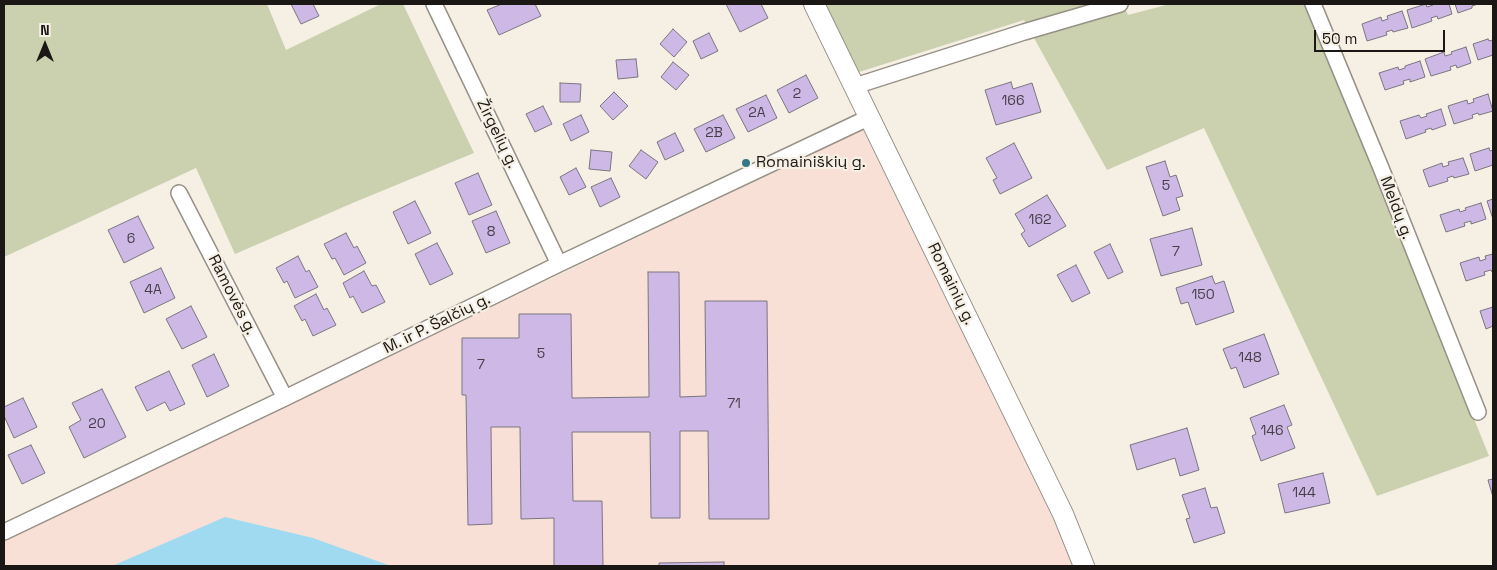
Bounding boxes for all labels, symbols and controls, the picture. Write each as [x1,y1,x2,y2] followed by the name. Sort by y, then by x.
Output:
[20,20,70,70] north arrow
[1317,20,1448,52] scale bar
[40,21,50,39] text: N
[1322,29,1357,48] text: 50 m
[793,86,801,102] house number: 2
[1002,93,1024,109] house number: 166
[472,96,522,172] street label: Žirgelių g.
[748,105,766,121] house number: 2A
[705,125,723,141] house number: 2B
[756,153,866,173] place label: Romainiškių g.
[740,157,752,169] marker: Romainiškių g.
[1375,174,1417,242] street label: Meldų g.
[1162,178,1170,194] house number: 5
[1029,212,1051,228] house number: 162
[487,224,495,240] house number: 8
[127,231,135,247] house number: 6
[923,240,979,328] street label: Romainių g.
[1172,244,1180,260] house number: 7
[204,252,260,338] street label: Ramovės g.
[144,282,162,298] house number: 4A
[1191,287,1215,303] house number: 150
[380,290,494,358] street label: M. ir P. Šalčių g.
[537,346,545,362] house number: 5
[1238,350,1262,366] house number: 148
[477,357,485,373] house number: 7
[727,396,741,412] house number: 71
[88,416,106,432] house number: 20
[1260,423,1284,439] house number: 146
[1292,485,1316,501] house number: 144

